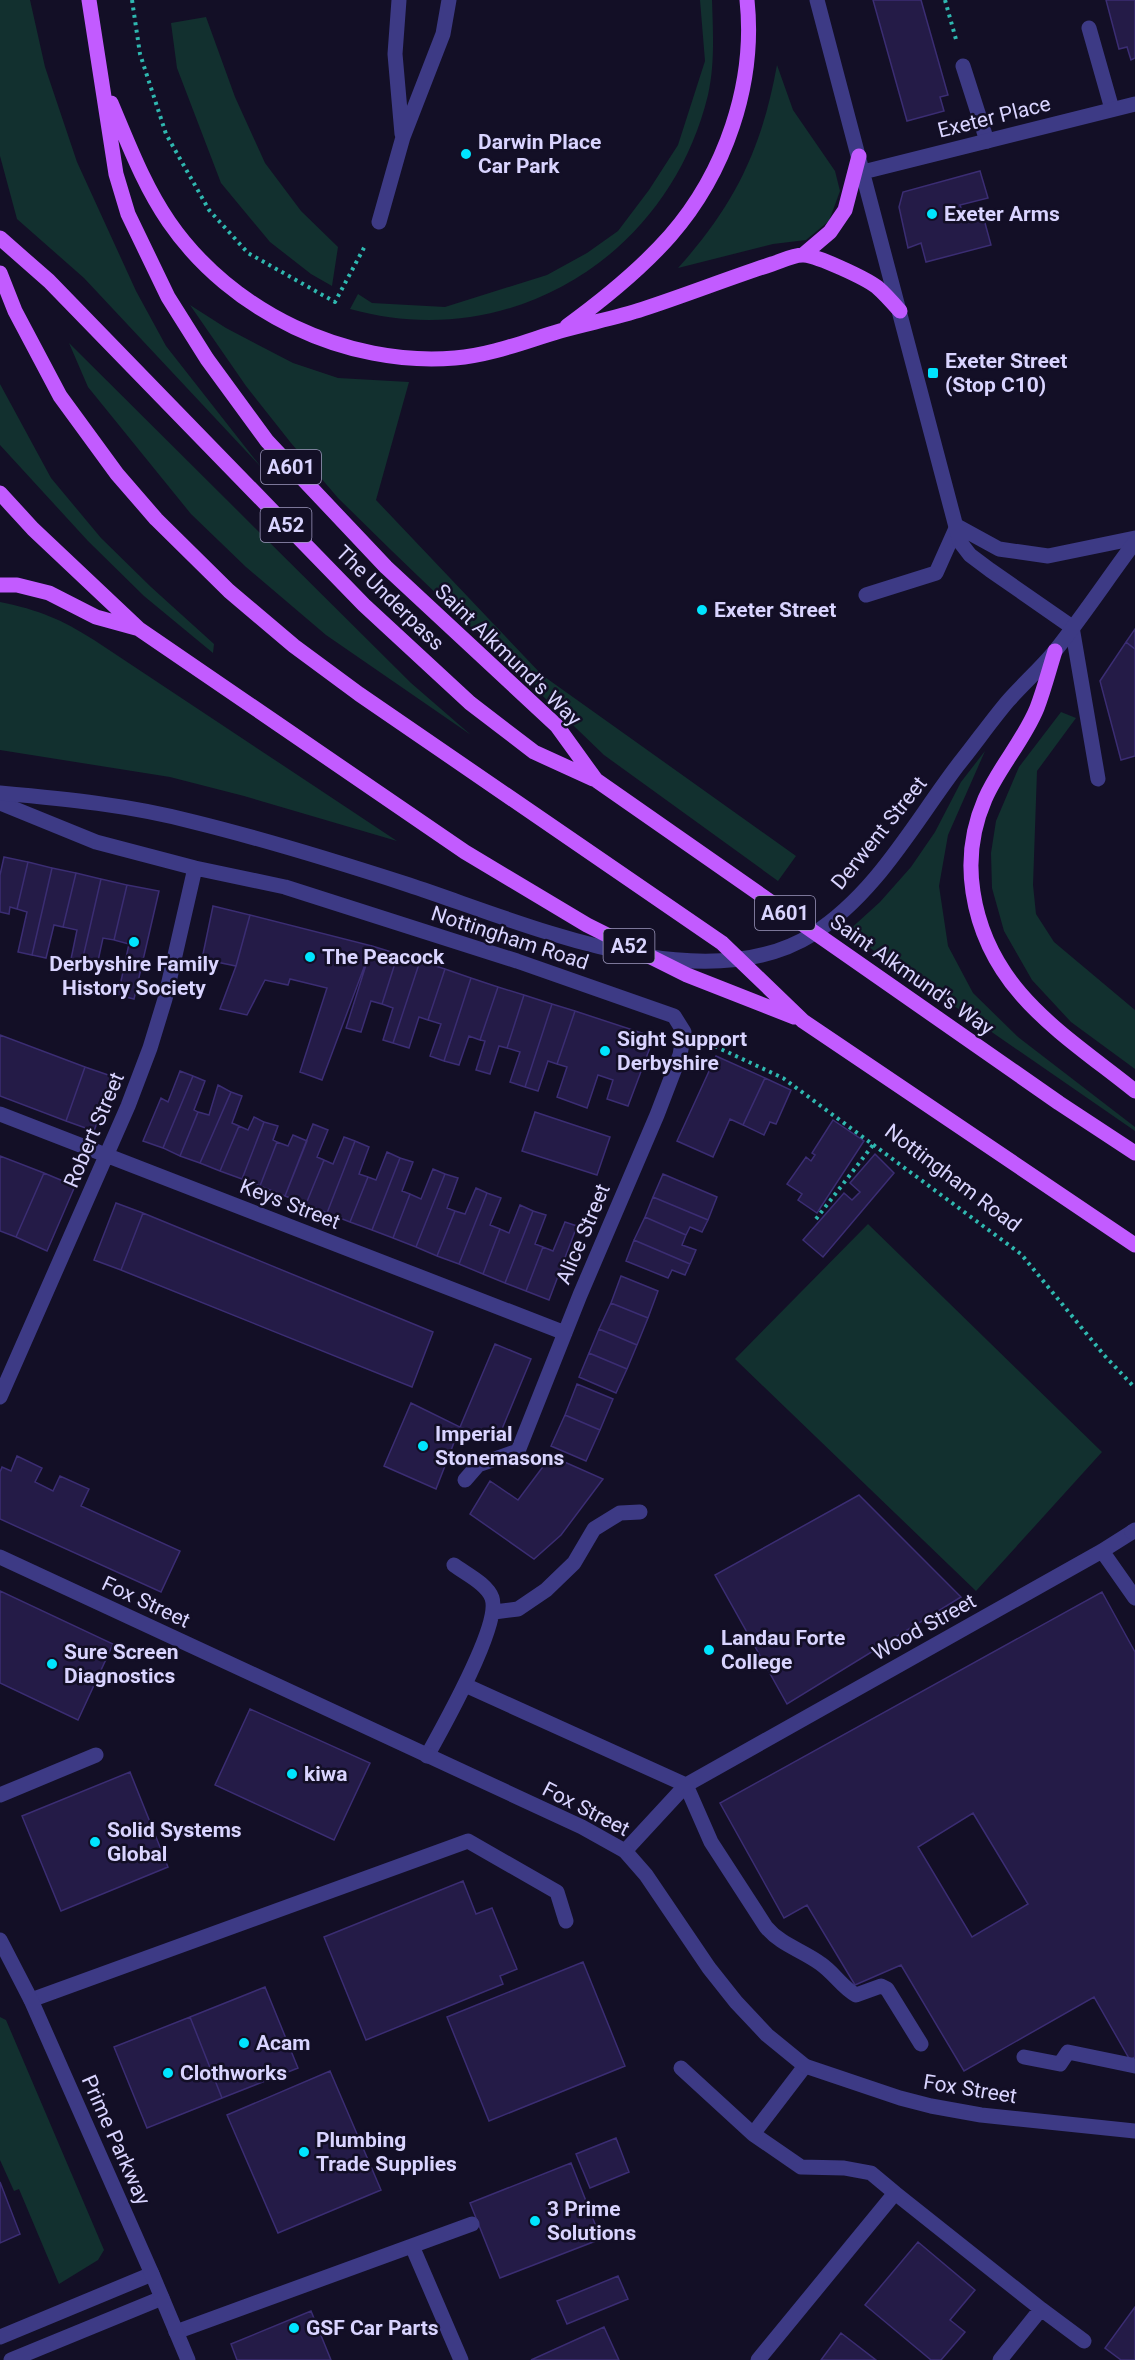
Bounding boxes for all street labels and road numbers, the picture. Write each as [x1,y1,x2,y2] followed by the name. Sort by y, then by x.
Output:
[935,91,1053,143] street label: Exeter Place
[261,450,321,484] road number: A601
[260,508,312,542] road number: A52
[331,541,449,655] street label: The Underpass
[430,579,586,731] street label: Saint Alkmund's Way
[826,772,932,894] street label: Derwent Street
[755,896,815,930] road number: A601
[428,901,592,975] street label: Nottingham Road
[826,910,998,1040] street label: Saint Alkmund's Way
[604,929,654,963] road number: A52
[59,1069,129,1191] street label: Robert Street
[880,1119,1026,1237] street label: Nottingham Road
[237,1174,344,1234] street label: Keys Street
[551,1180,615,1288] street label: Alice Street
[98,1571,194,1633] street label: Fox Street
[868,1589,980,1665] street label: Wood Street
[539,1777,634,1841] street label: Fox Street
[922,2070,1019,2108] street label: Fox Street
[77,2071,155,2209] street label: Prime Parkway

